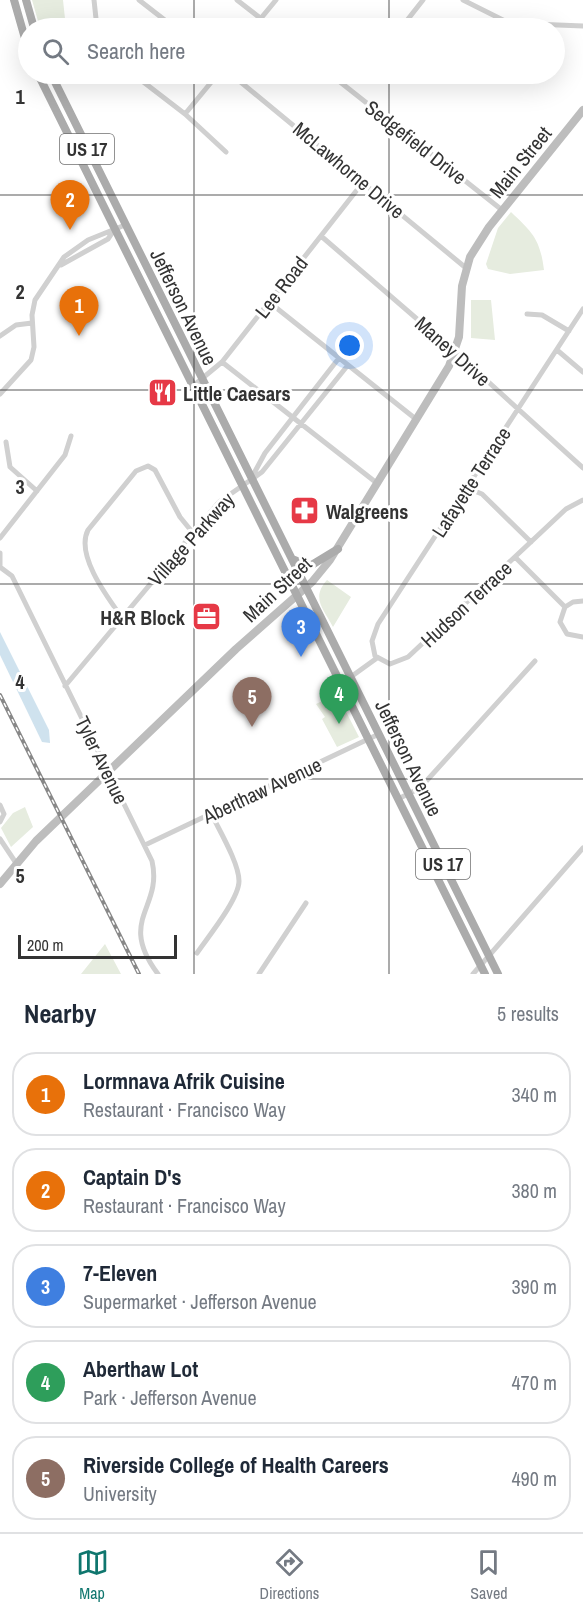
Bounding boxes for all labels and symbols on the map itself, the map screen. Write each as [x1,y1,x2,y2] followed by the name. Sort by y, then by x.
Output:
[15,83,25,110] text: 1
[360,94,472,190] street label: Sedgefield Drive
[288,115,410,225] street label: McLawhorne Drive
[483,120,557,203] street label: Main Street
[60,134,114,164] road number: US 17
[50,180,90,230] pin: 2
[144,244,224,370] street label: Jefferson Avenue
[248,251,314,323] street label: Lee Road
[15,278,25,305] text: 2
[60,286,98,336] pin: 1
[409,310,497,392] street label: Maney Drive
[335,331,364,360] your location
[146,377,178,409] restaurant icon: Little Caesars
[183,380,291,407] place label: Little Caesars
[425,422,517,542] street label: Lafayette Terrace
[15,473,25,500] text: 3
[142,486,241,592] street label: Village Parkway
[289,495,321,527] pharmacy icon: Walgreens
[326,498,408,525] place label: Walgreens
[237,550,318,628] street label: Main Street
[415,555,517,653] street label: Hudson Terrace
[190,601,222,633] office icon: H&R Block
[100,604,186,631] place label: H&R Block
[282,608,320,657] pin: 3
[15,668,25,695] text: 4
[320,674,358,724] pin: 4
[232,678,272,727] pin: 5
[369,695,449,821] street label: Jefferson Avenue
[69,712,135,808] street label: Tyler Avenue
[197,751,326,830] street label: Aberthaw Avenue
[416,849,470,879] road number: US 17
[15,862,25,889] text: 5
[18,932,177,959] scale bar

